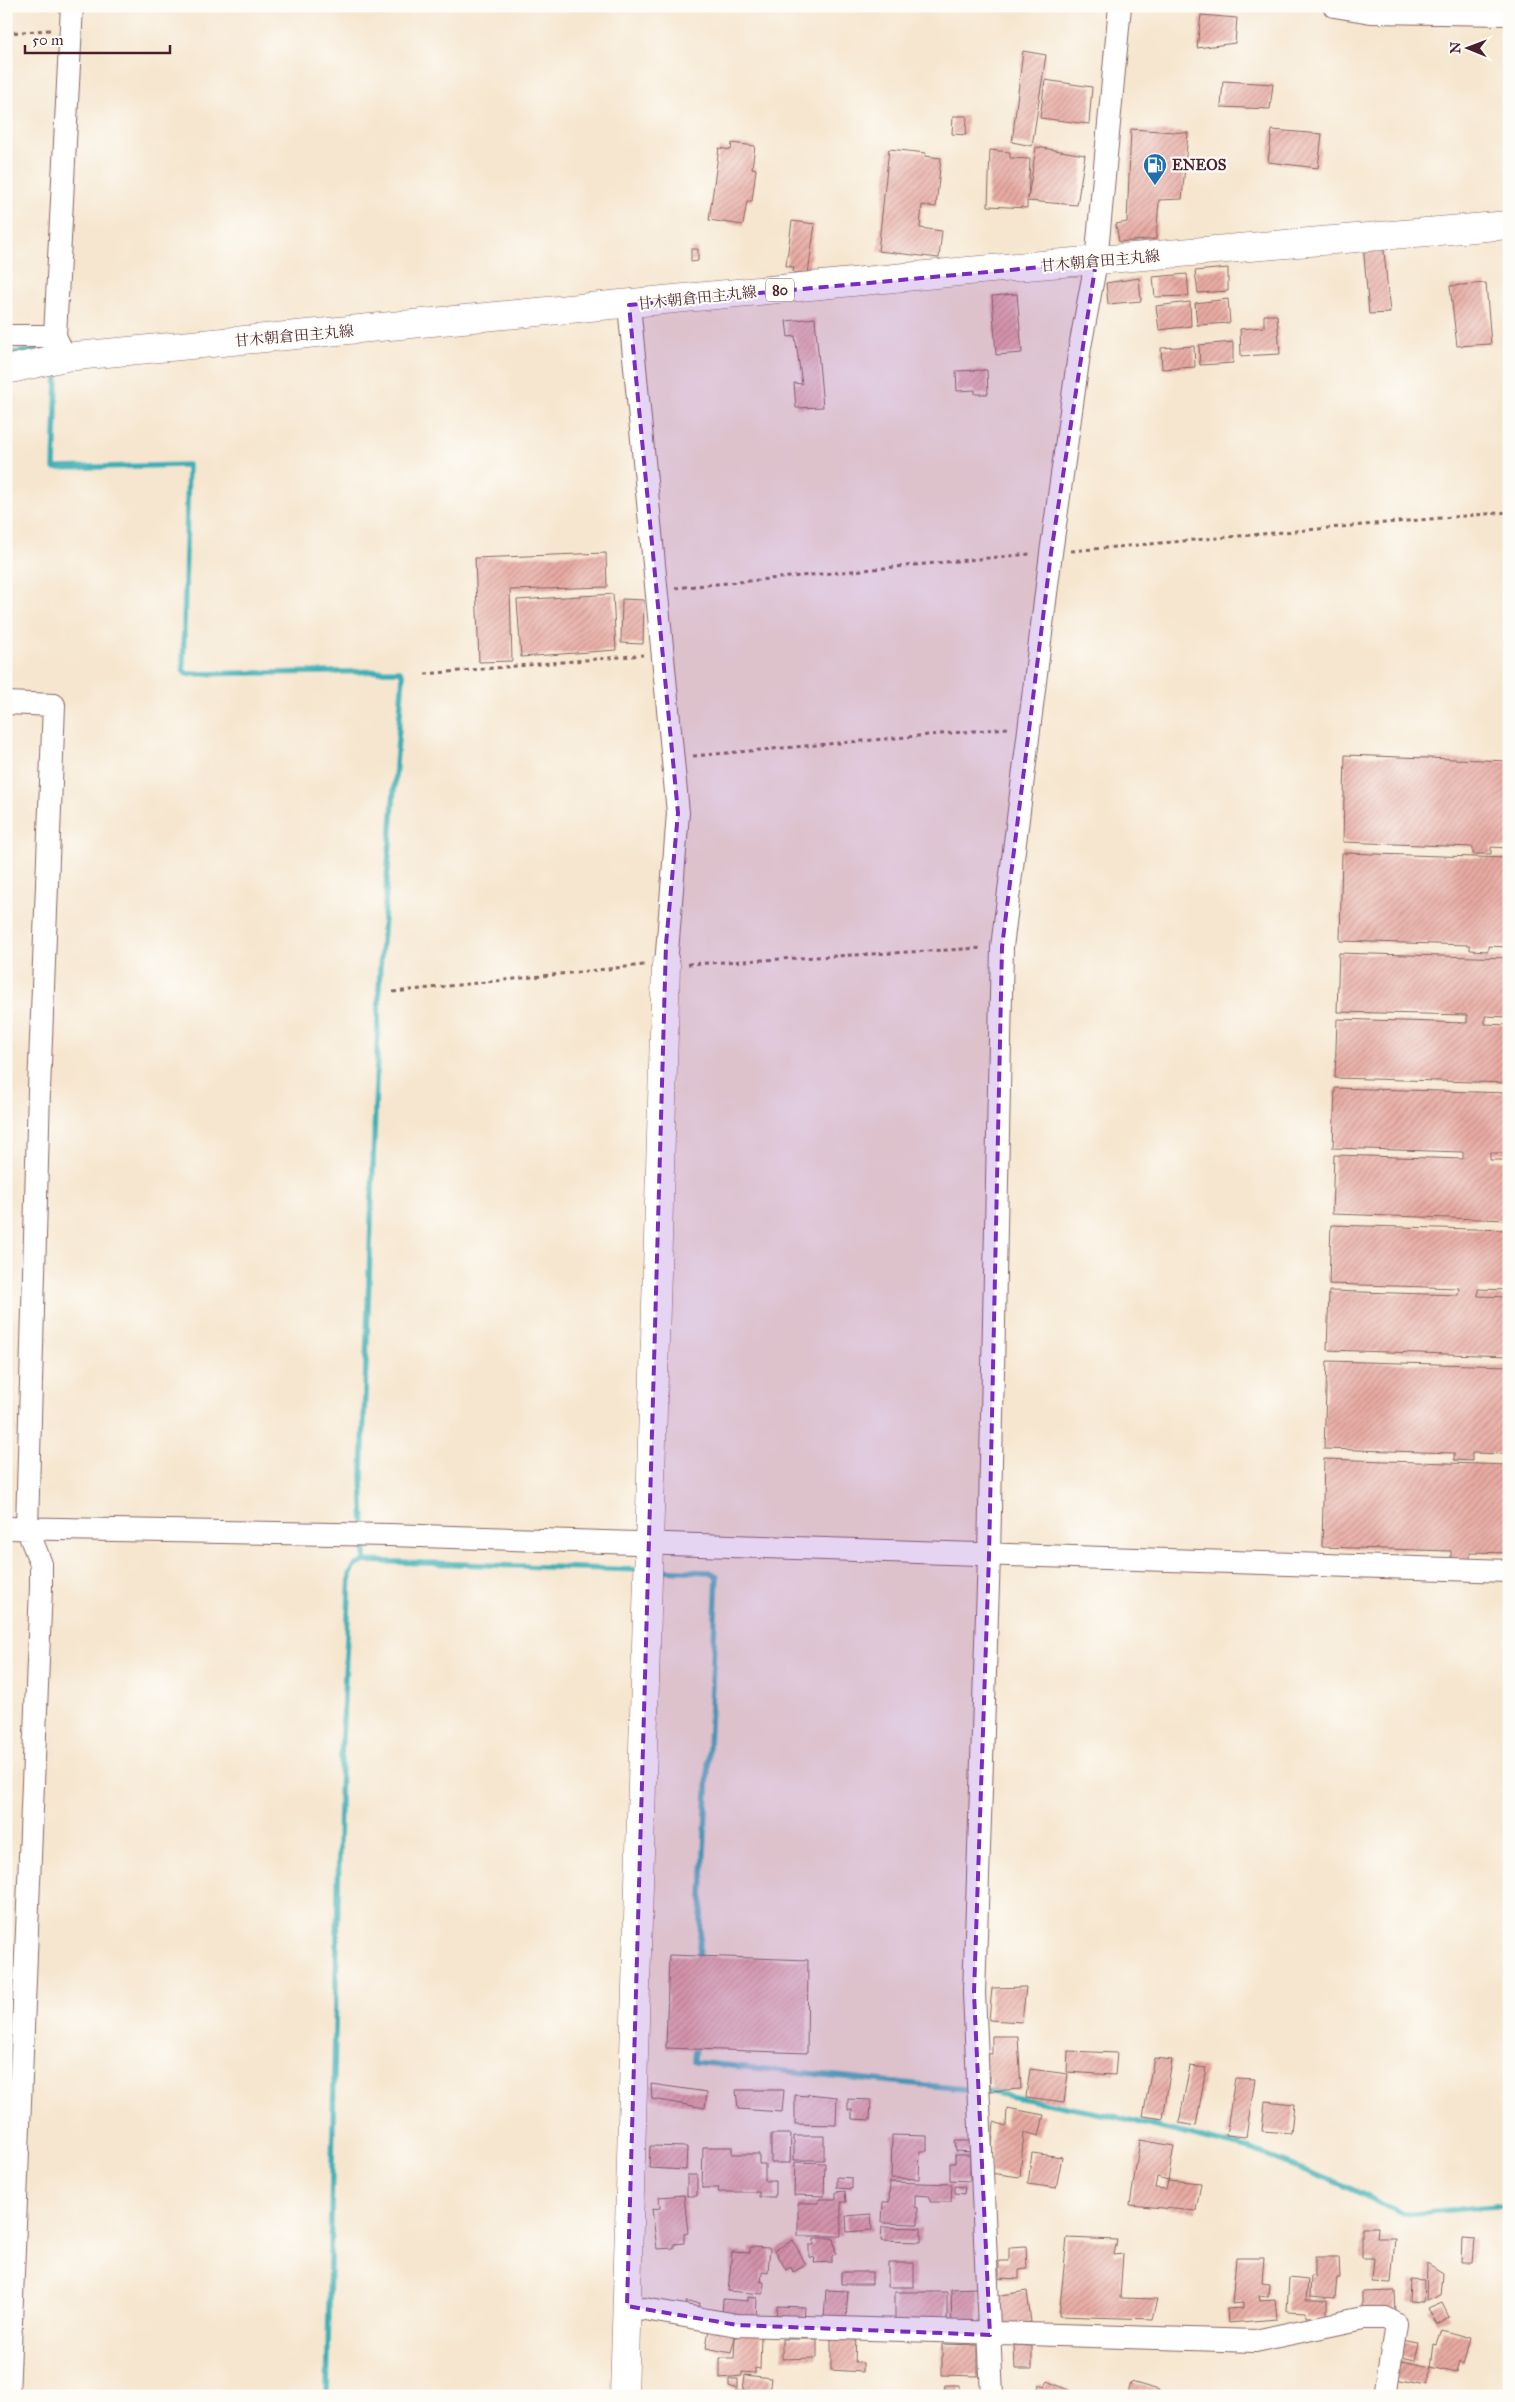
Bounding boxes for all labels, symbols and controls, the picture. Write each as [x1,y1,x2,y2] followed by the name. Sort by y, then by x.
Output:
[25,22,170,54] scale bar
[1442,22,1492,72] north arrow
[32,31,64,49] text: 50 m
[1447,42,1464,54] text: N
[1142,152,1168,186] fuel station icon: ENEOS
[1172,156,1227,174] place label: ENEOS
[1039,247,1161,275] street label: 甘木朝倉田主丸線
[766,278,794,302] road number: 80
[636,283,758,313] street label: 甘木朝倉田主丸線
[233,322,355,350] street label: 甘木朝倉田主丸線

